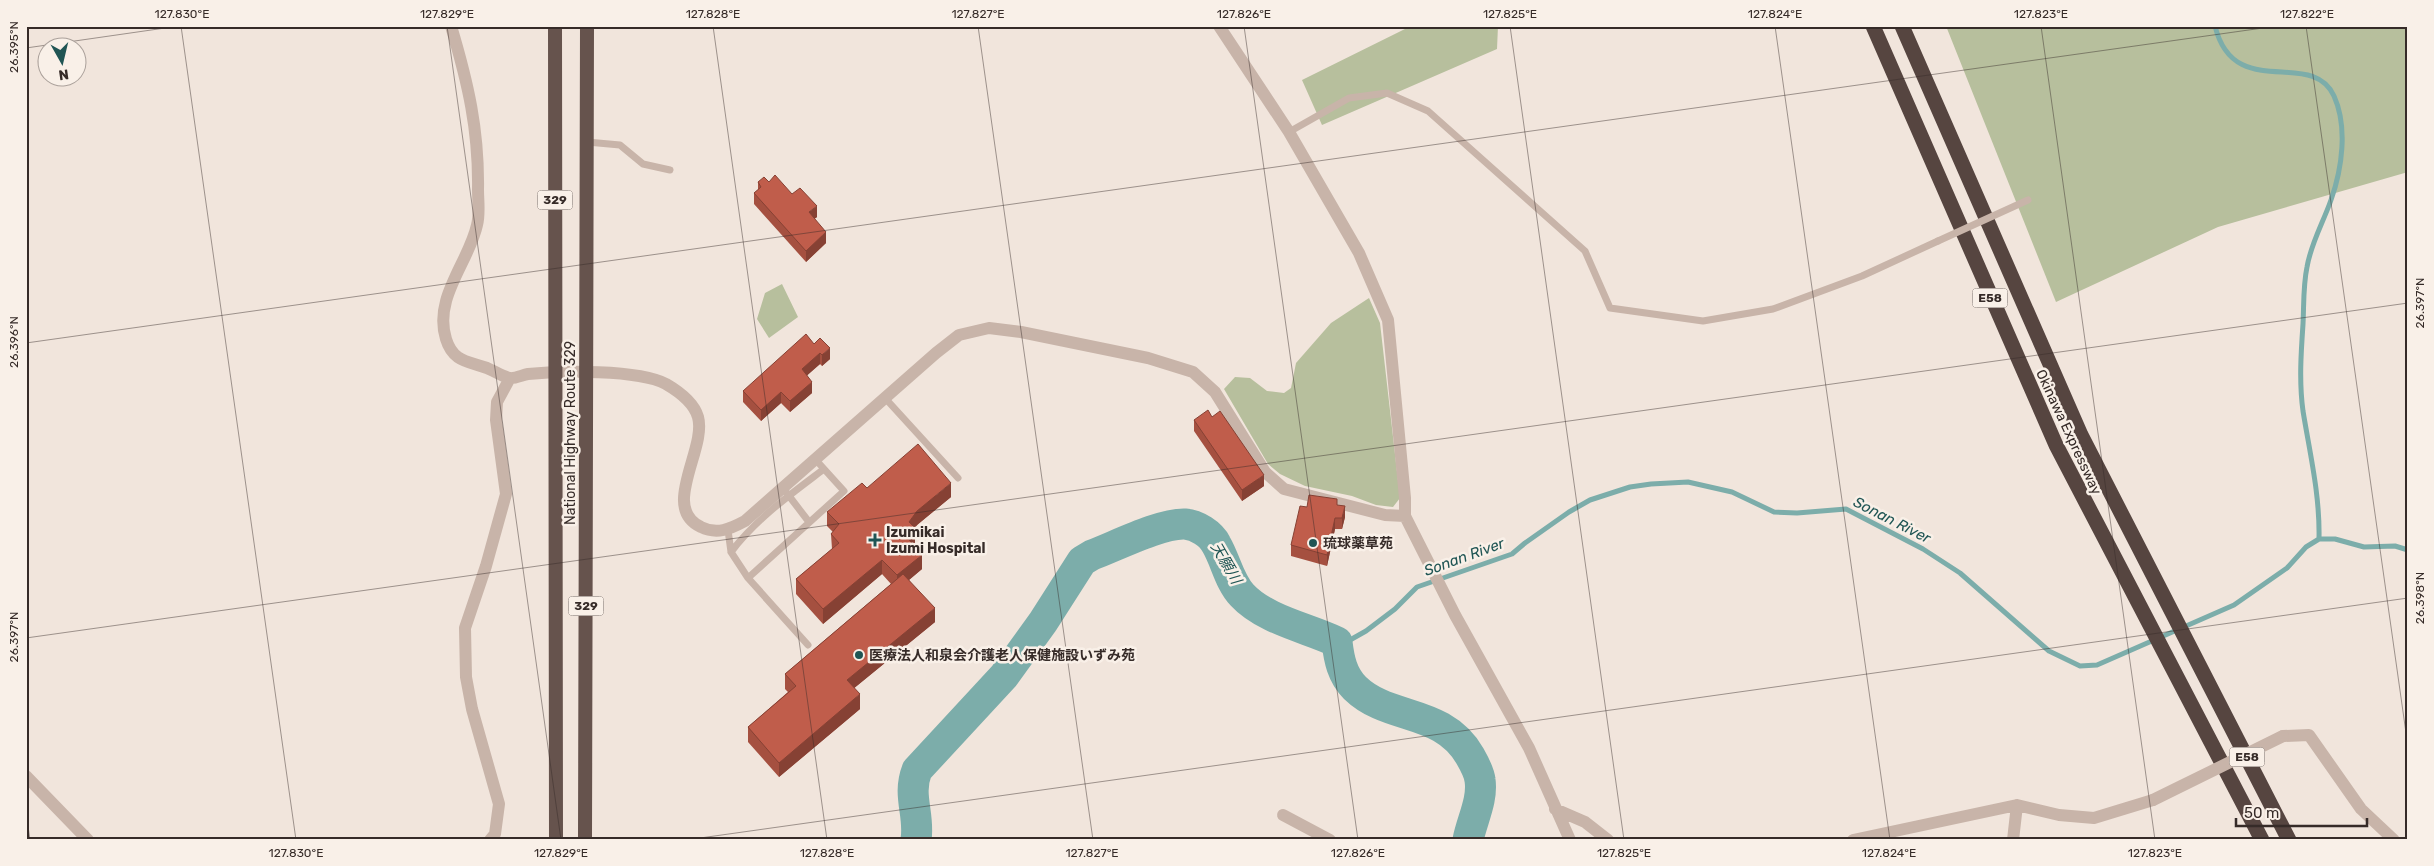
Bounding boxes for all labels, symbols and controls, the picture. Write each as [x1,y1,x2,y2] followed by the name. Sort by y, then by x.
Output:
[155,7,209,21] text: 127.830°E
[420,7,474,21] text: 127.829°E
[686,7,740,21] text: 127.828°E
[951,7,1005,21] text: 127.827°E
[1217,7,1271,21] text: 127.826°E
[1483,7,1537,21] text: 127.825°E
[1748,7,1802,21] text: 127.824°E
[2014,7,2068,21] text: 127.823°E
[2280,7,2334,21] text: 127.822°E
[7,21,21,73] text: 26.395°N
[38,38,88,88] north arrow
[58,65,70,83] text: N
[538,190,572,210] road number: 329
[2413,278,2427,328] text: 26.397°N
[1972,288,2008,308] road number: E58
[7,316,21,368] text: 26.396°N
[562,341,579,525] street label: National Highway Route 329
[2032,367,2105,498] street label: Okinawa Expressway
[1850,493,1935,548] water label: Sonan River
[886,524,985,557] place label: Izumikai Izumi Hospital
[868,533,882,547] marker: Izumikai Izumi Hospital
[1421,534,1508,580] water label: Sonan River
[1323,535,1393,552] place label: 琉球薬草苑
[1307,537,1319,549] marker: 琉球薬草苑
[1207,539,1246,589] water label: 天願川
[2413,572,2427,624] text: 26.398°N
[568,596,604,616] road number: 329
[7,612,21,662] text: 26.397°N
[869,647,1135,664] place label: 医療法人和泉会介護老人保健施設いずみ苑
[853,649,865,661] marker: 医療法人和泉会介護老人保健施設いずみ苑
[2230,748,2264,766] road number: E58
[2236,796,2368,828] scale bar
[2244,804,2279,822] text: 50 m
[269,846,323,860] text: 127.830°E
[534,846,588,860] text: 127.829°E
[800,846,854,860] text: 127.828°E
[1065,846,1119,860] text: 127.827°E
[1331,846,1385,860] text: 127.826°E
[1597,846,1651,860] text: 127.825°E
[1862,846,1916,860] text: 127.824°E
[2128,846,2182,860] text: 127.823°E

